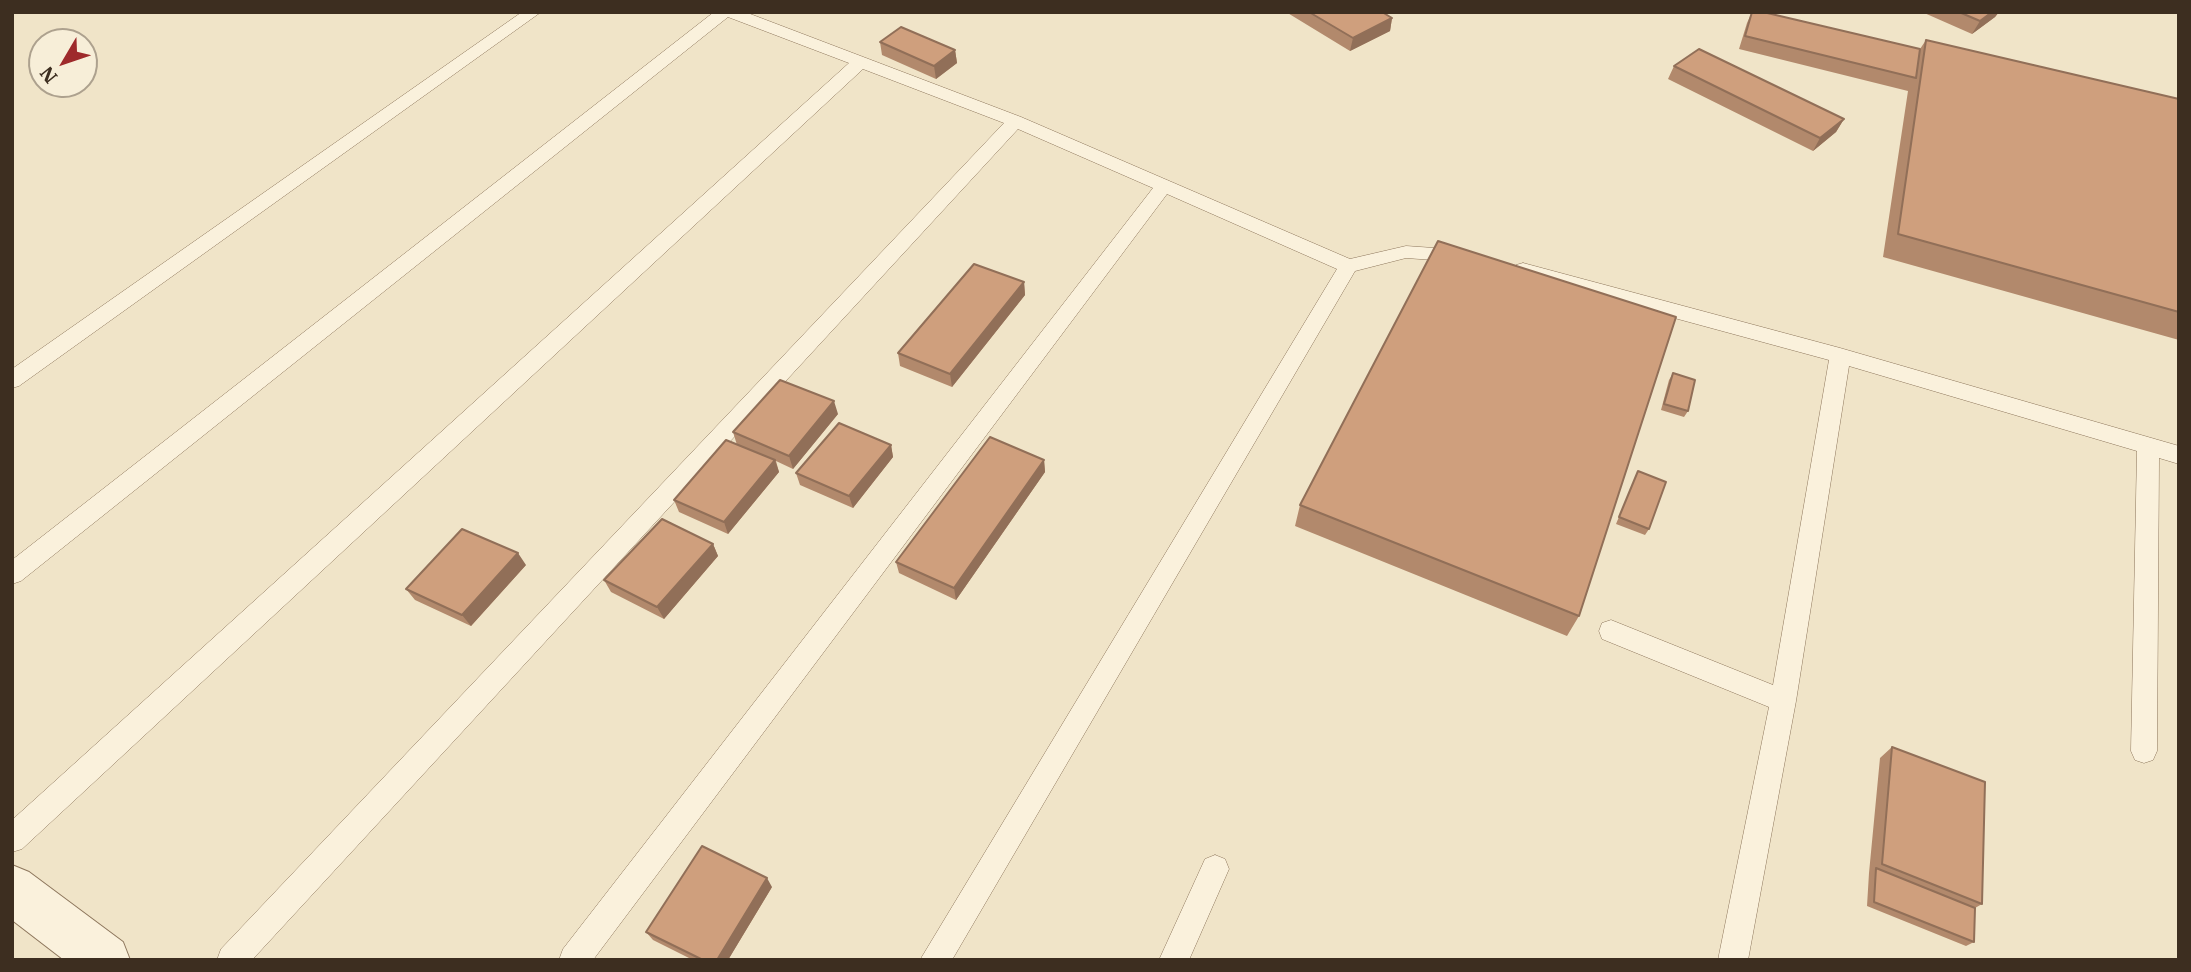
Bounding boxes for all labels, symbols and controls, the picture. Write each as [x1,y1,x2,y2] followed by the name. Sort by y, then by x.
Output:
[28,28,98,98] north arrow
[34,62,62,88] text: N

